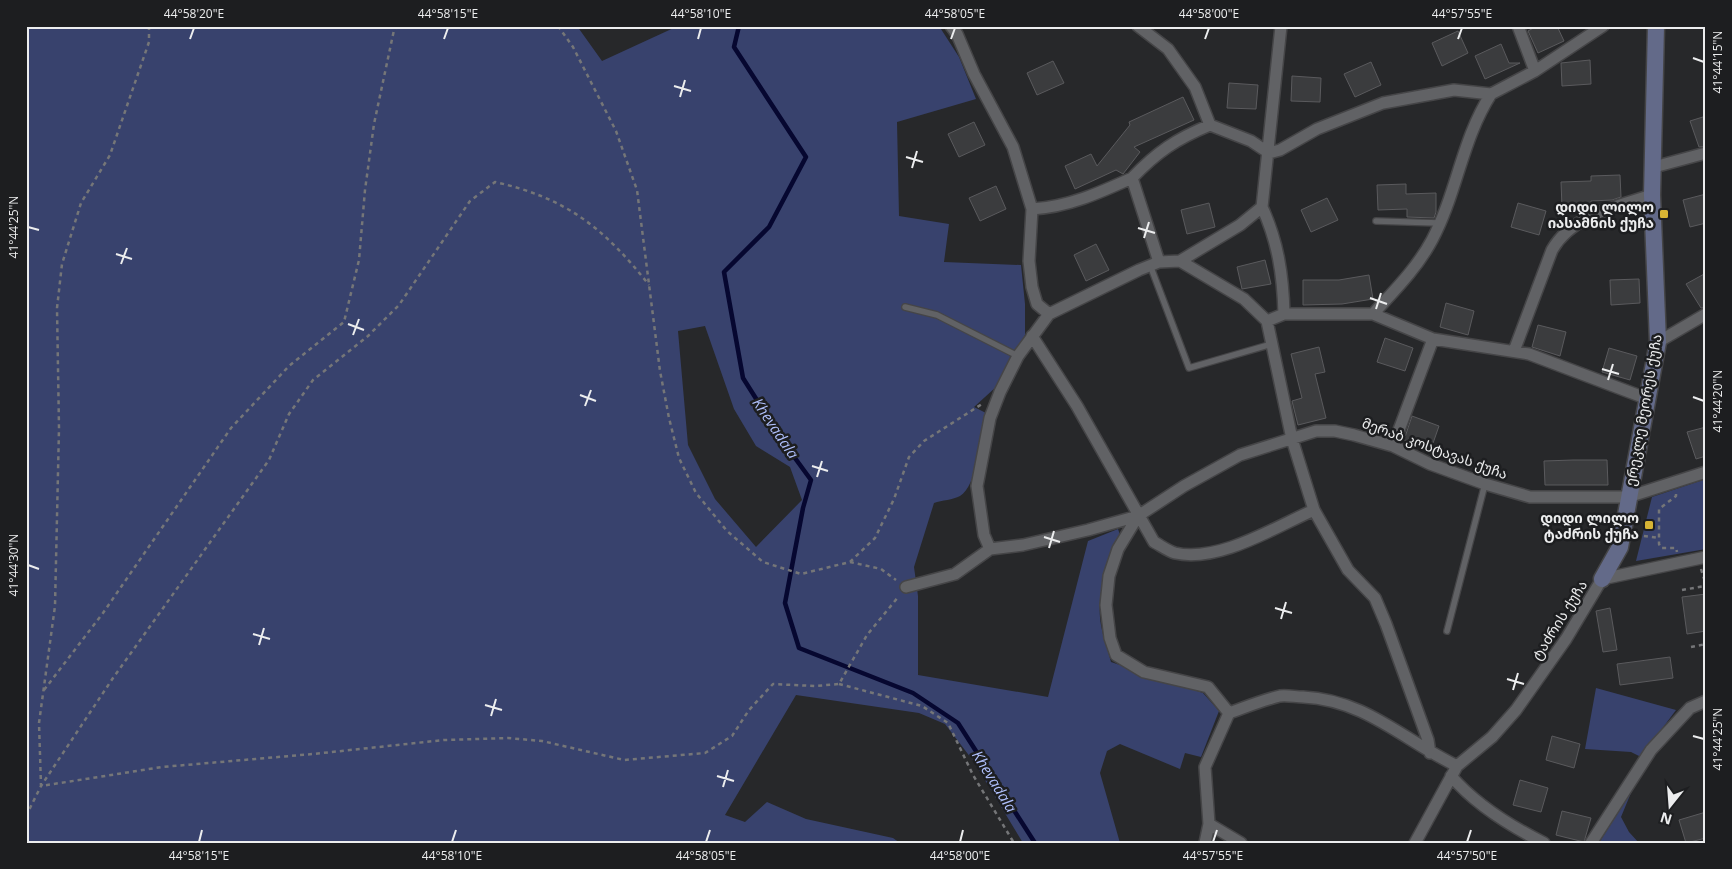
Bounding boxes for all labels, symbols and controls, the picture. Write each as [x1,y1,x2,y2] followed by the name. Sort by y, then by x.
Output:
[164,5,224,22] text: 44°58'20"E
[418,5,478,22] text: 44°58'15"E
[671,5,731,22] text: 44°58'10"E
[925,5,985,22] text: 44°58'05"E
[1179,5,1239,22] text: 44°58'00"E
[1432,5,1492,22] text: 44°57'55"E
[1709,31,1726,93] text: 41°44'15"N
[5,196,22,258] text: 41°44'25"N
[1548,197,1654,232] place label: დიდი ლილო იასამნის ქუჩა
[1658,208,1670,220] marker: დიდი ლილო იასამნის ქუჩა
[1620,332,1666,488] street label: ერეკლე მეორეს ქუჩა
[1709,370,1726,432] text: 41°44'20"N
[748,394,804,463] water label: Khevadala
[1360,413,1510,483] street label: მერაბ კოსტავას ქუჩა
[1540,508,1639,543] place label: დიდი ლილო ტაძრის ქუჩა
[1643,519,1655,531] marker: დიდი ლილო ტაძრის ქუჩა
[5,534,22,596] text: 41°44'30"N
[1527,576,1591,664] street label: ტაძრის ქუჩა
[1709,708,1726,770] text: 41°44'25"N
[968,746,1022,816] water label: Khevadala
[1644,782,1694,832] north arrow
[1658,808,1674,830] text: N
[169,847,229,864] text: 44°58'15"E
[422,847,482,864] text: 44°58'10"E
[676,847,736,864] text: 44°58'05"E
[930,847,990,864] text: 44°58'00"E
[1183,847,1243,864] text: 44°57'55"E
[1437,847,1497,864] text: 44°57'50"E

